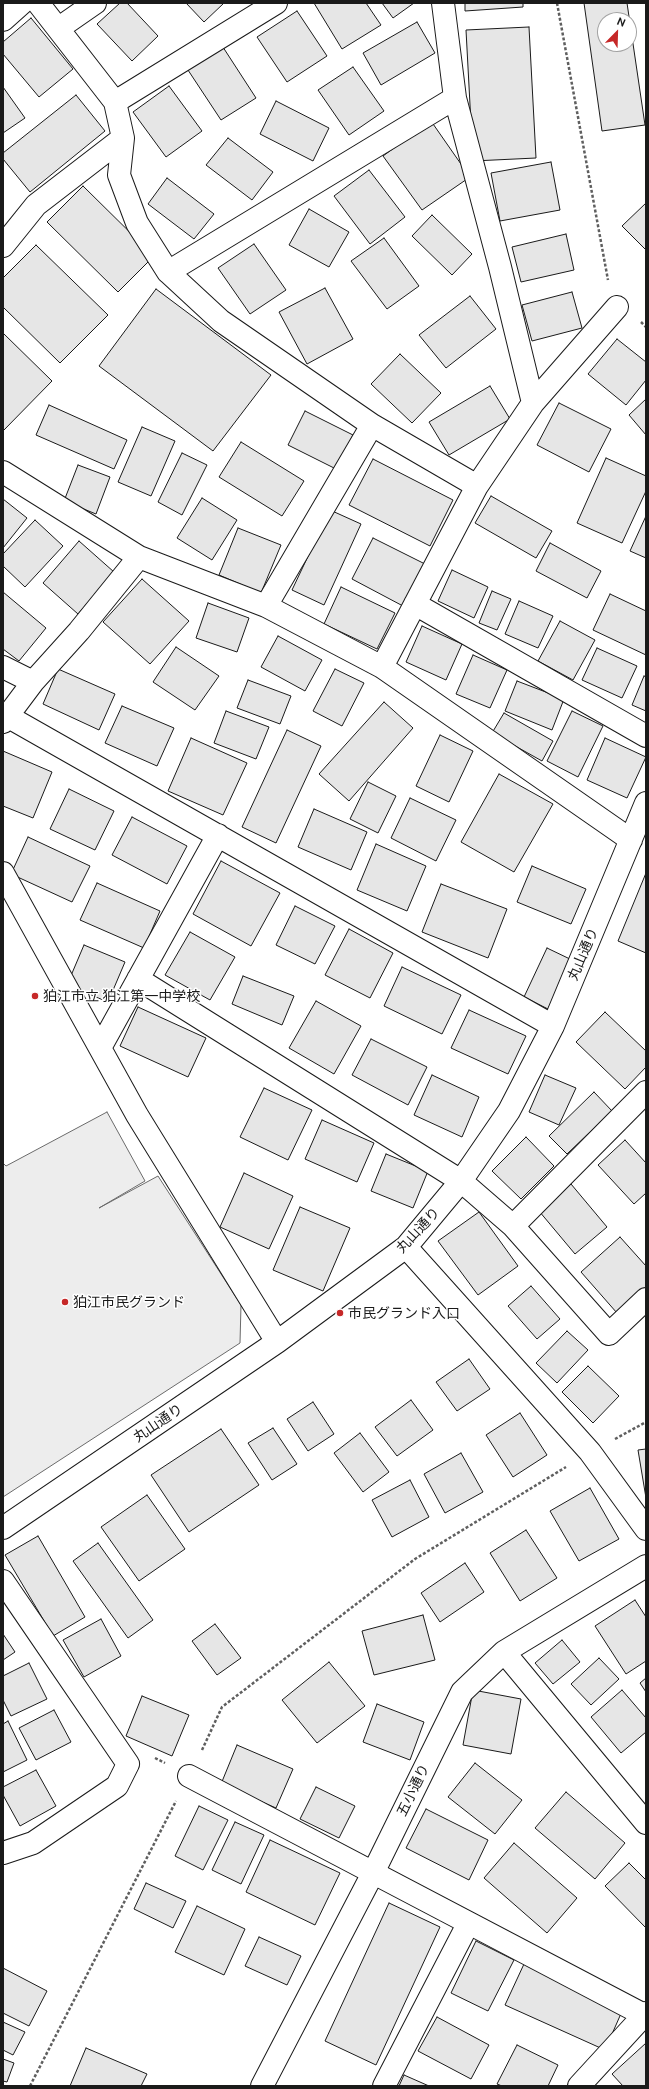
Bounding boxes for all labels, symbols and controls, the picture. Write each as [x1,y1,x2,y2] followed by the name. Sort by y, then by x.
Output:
[597,12,637,52] north arrow
[615,15,627,29] text: N
[564,925,602,983] street label: 丸山通り
[43,988,200,1004] place label: 狛江市立 狛江第一中学校
[30,991,40,1001] marker: 狛江市立 狛江第一中学校
[393,1204,443,1256] street label: 丸山通り
[73,1294,185,1310] place label: 狛江市民グランド
[60,1297,70,1307] marker: 狛江市民グランド
[348,1305,460,1321] place label: 市民グランド入口
[335,1308,345,1318] marker: 市民グランド入口
[130,1400,186,1446] street label: 丸山通り
[393,1761,433,1819] street label: 五小通り

